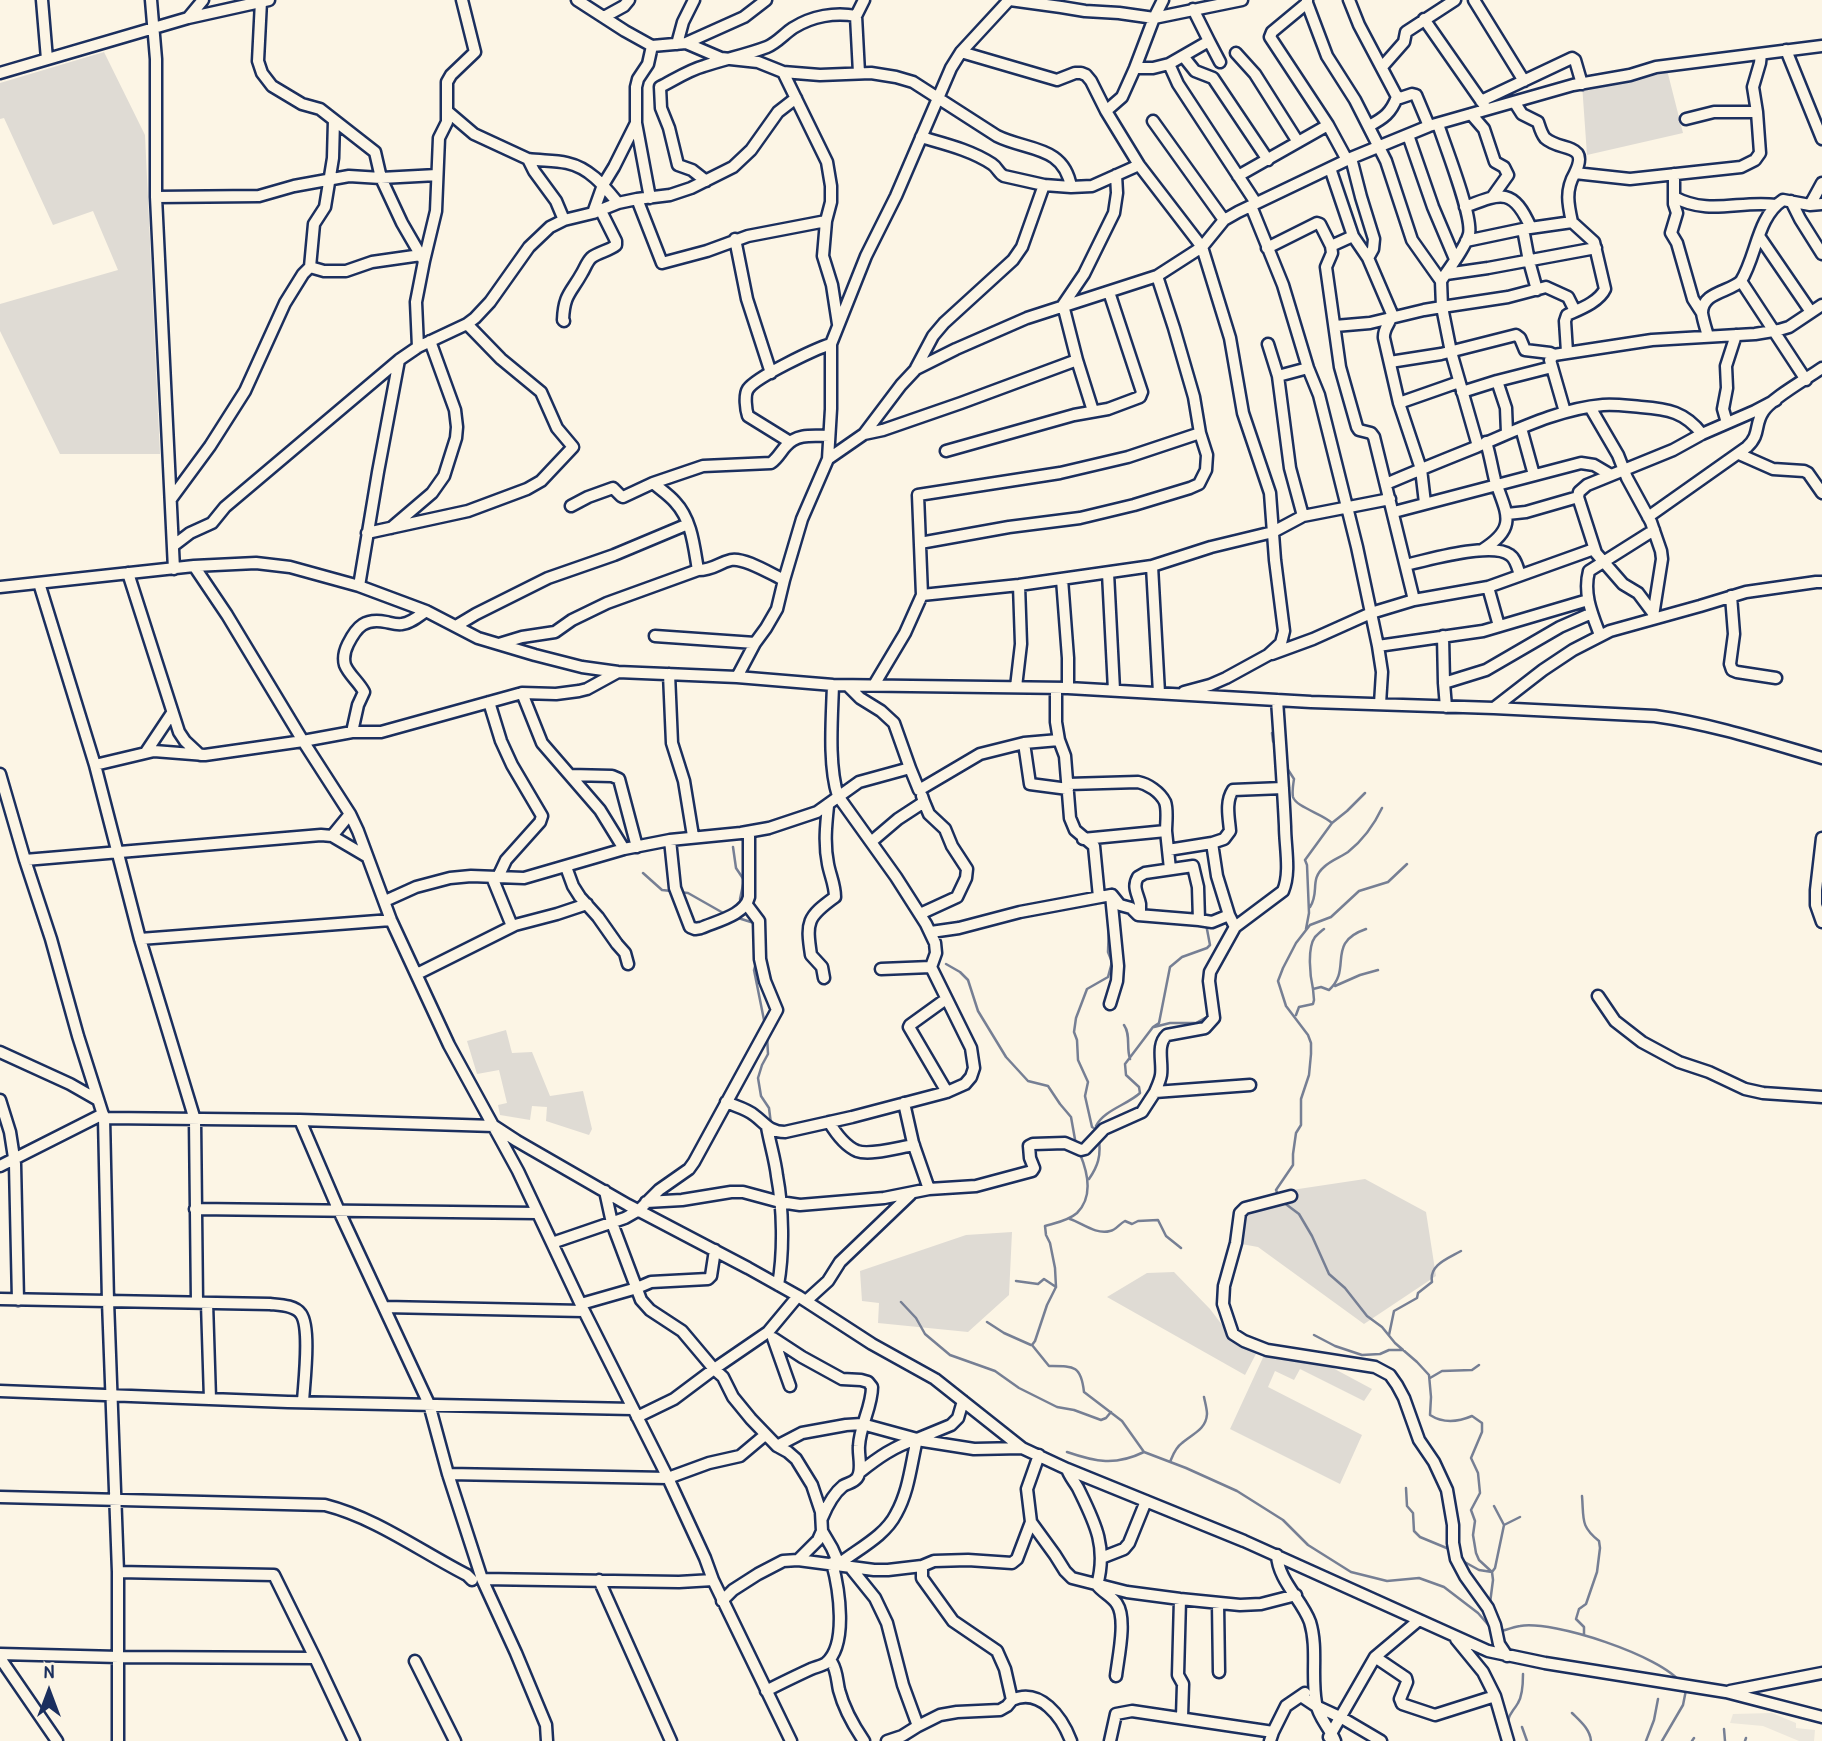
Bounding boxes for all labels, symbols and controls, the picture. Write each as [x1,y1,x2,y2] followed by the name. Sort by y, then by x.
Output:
[14,1657,84,1727] north arrow
[44,1658,54,1684] text: N

